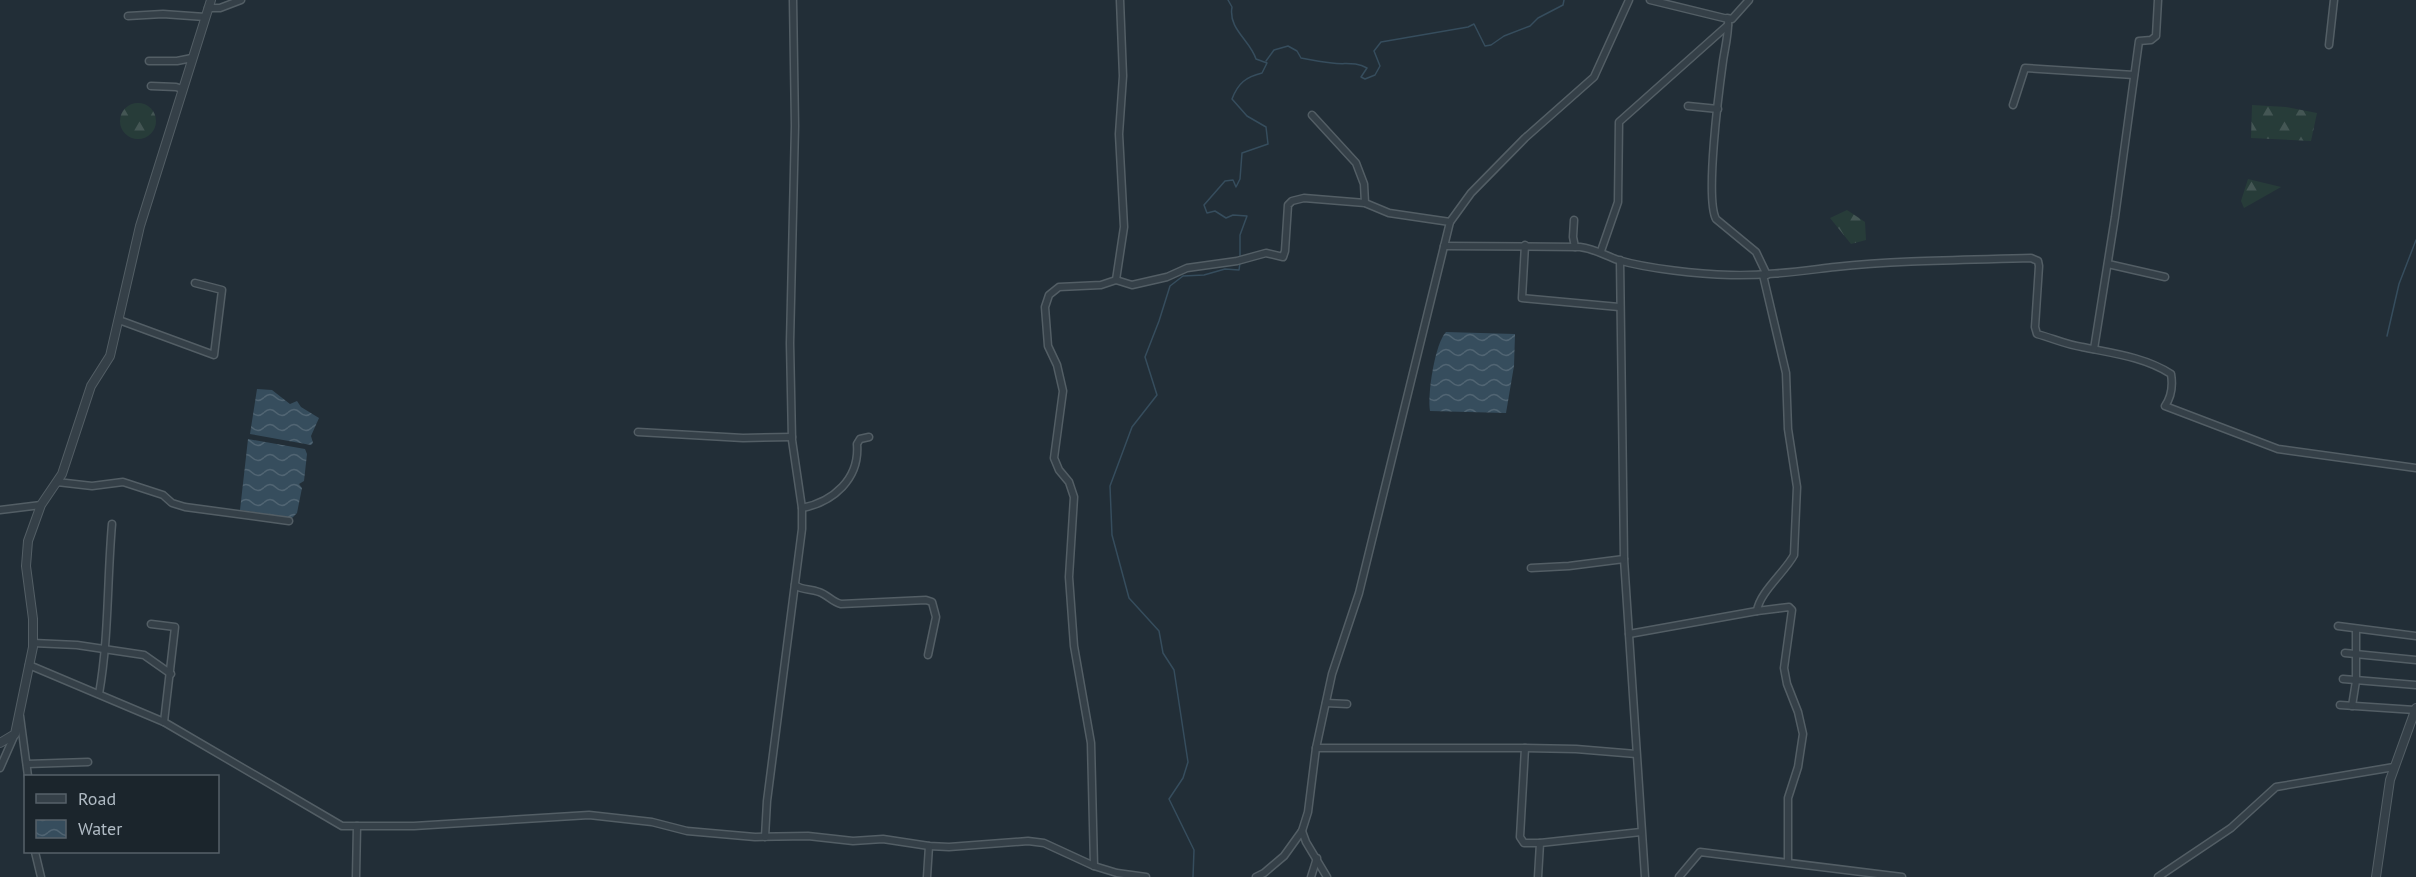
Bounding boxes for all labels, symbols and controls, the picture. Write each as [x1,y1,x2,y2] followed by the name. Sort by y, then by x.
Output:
[24,775,219,853] legend
[78,787,116,810] text: Road
[78,817,122,840] text: Water

